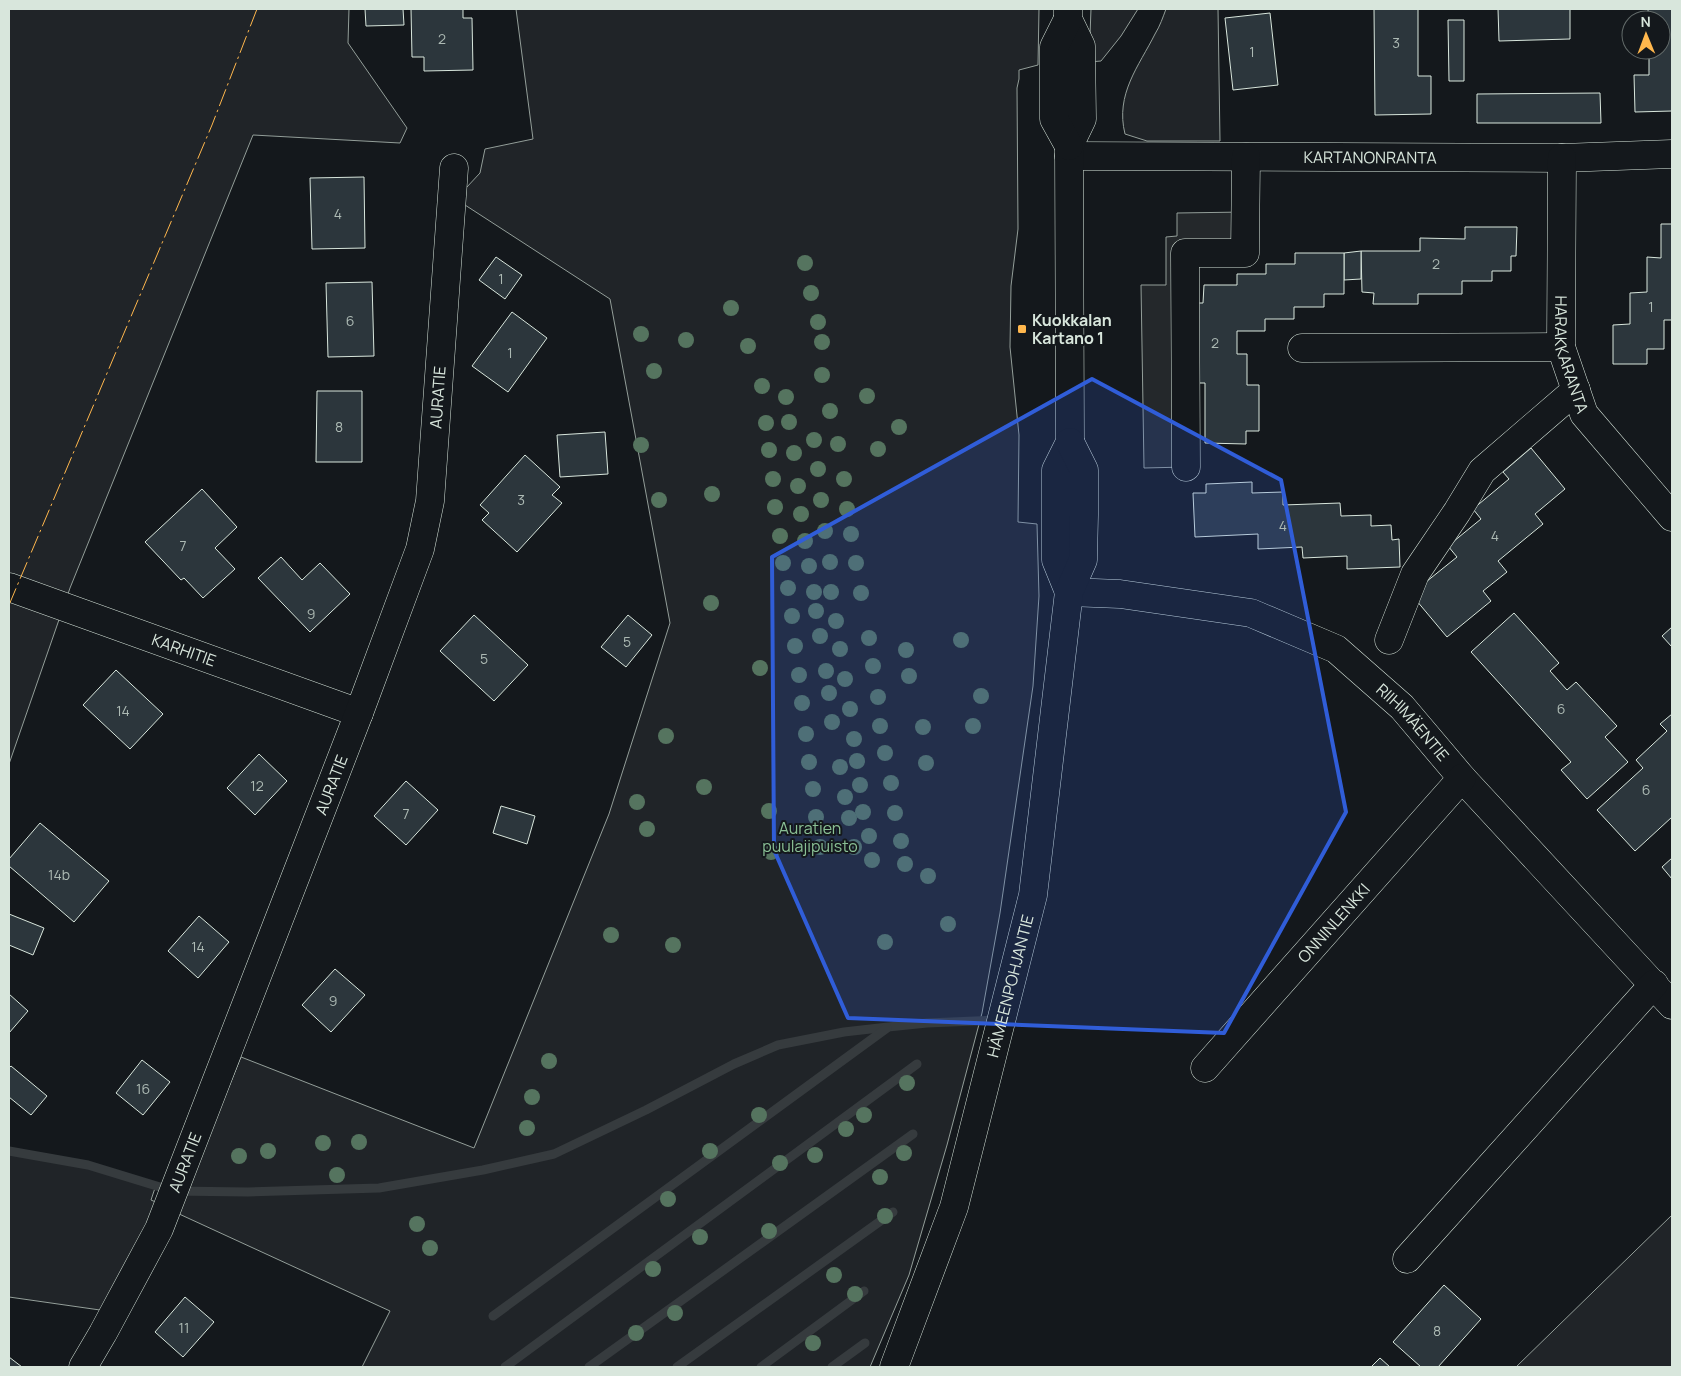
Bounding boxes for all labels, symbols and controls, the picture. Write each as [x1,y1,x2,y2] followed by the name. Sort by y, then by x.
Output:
[1621,10,1671,60] north arrow
[1641,12,1651,31] text: N
[438,29,446,48] house number: 2
[1392,33,1400,52] house number: 3
[1249,42,1255,61] house number: 1
[1303,146,1437,168] street label: KARTANONRANTA
[334,204,342,223] house number: 4
[1432,254,1440,273] house number: 2
[498,269,504,288] house number: 1
[1550,295,1594,416] street label: HARAKKARANTA
[1648,297,1654,316] house number: 1
[1032,309,1112,349] place label: Kuokkalan Kartano 1
[346,311,354,330] house number: 6
[1016,323,1028,335] marker: Kuokkalan Kartano 1
[1211,333,1219,352] house number: 2
[507,343,513,362] house number: 1
[424,365,451,429] street label: AURATIE
[335,417,343,436] house number: 8
[517,490,525,509] house number: 3
[1279,516,1287,535] house number: 4
[1491,526,1499,545] house number: 4
[179,536,187,555] house number: 7
[307,604,315,623] house number: 9
[149,628,219,672] street label: KARHITIE
[623,632,631,651] house number: 5
[480,649,488,668] house number: 5
[1372,678,1454,766] street label: RIIHIMÄENTIE
[1557,699,1565,718] house number: 6
[116,701,130,720] house number: 14
[310,752,353,818] street label: AURATIE
[250,776,264,795] house number: 12
[1642,780,1650,799] house number: 6
[402,804,410,823] house number: 7
[762,817,858,857] park label: Auratien puulajipuisto
[48,865,70,884] house number: 14b
[1293,878,1375,967] street label: ONNINLENKKI
[981,912,1039,1060] street label: HÄMEENPOHJANTIE
[191,937,205,956] house number: 14
[329,991,337,1010] house number: 9
[136,1079,150,1098] house number: 16
[163,1129,206,1196] street label: AURATIE
[179,1318,189,1337] house number: 11
[1433,1321,1441,1340] house number: 8

